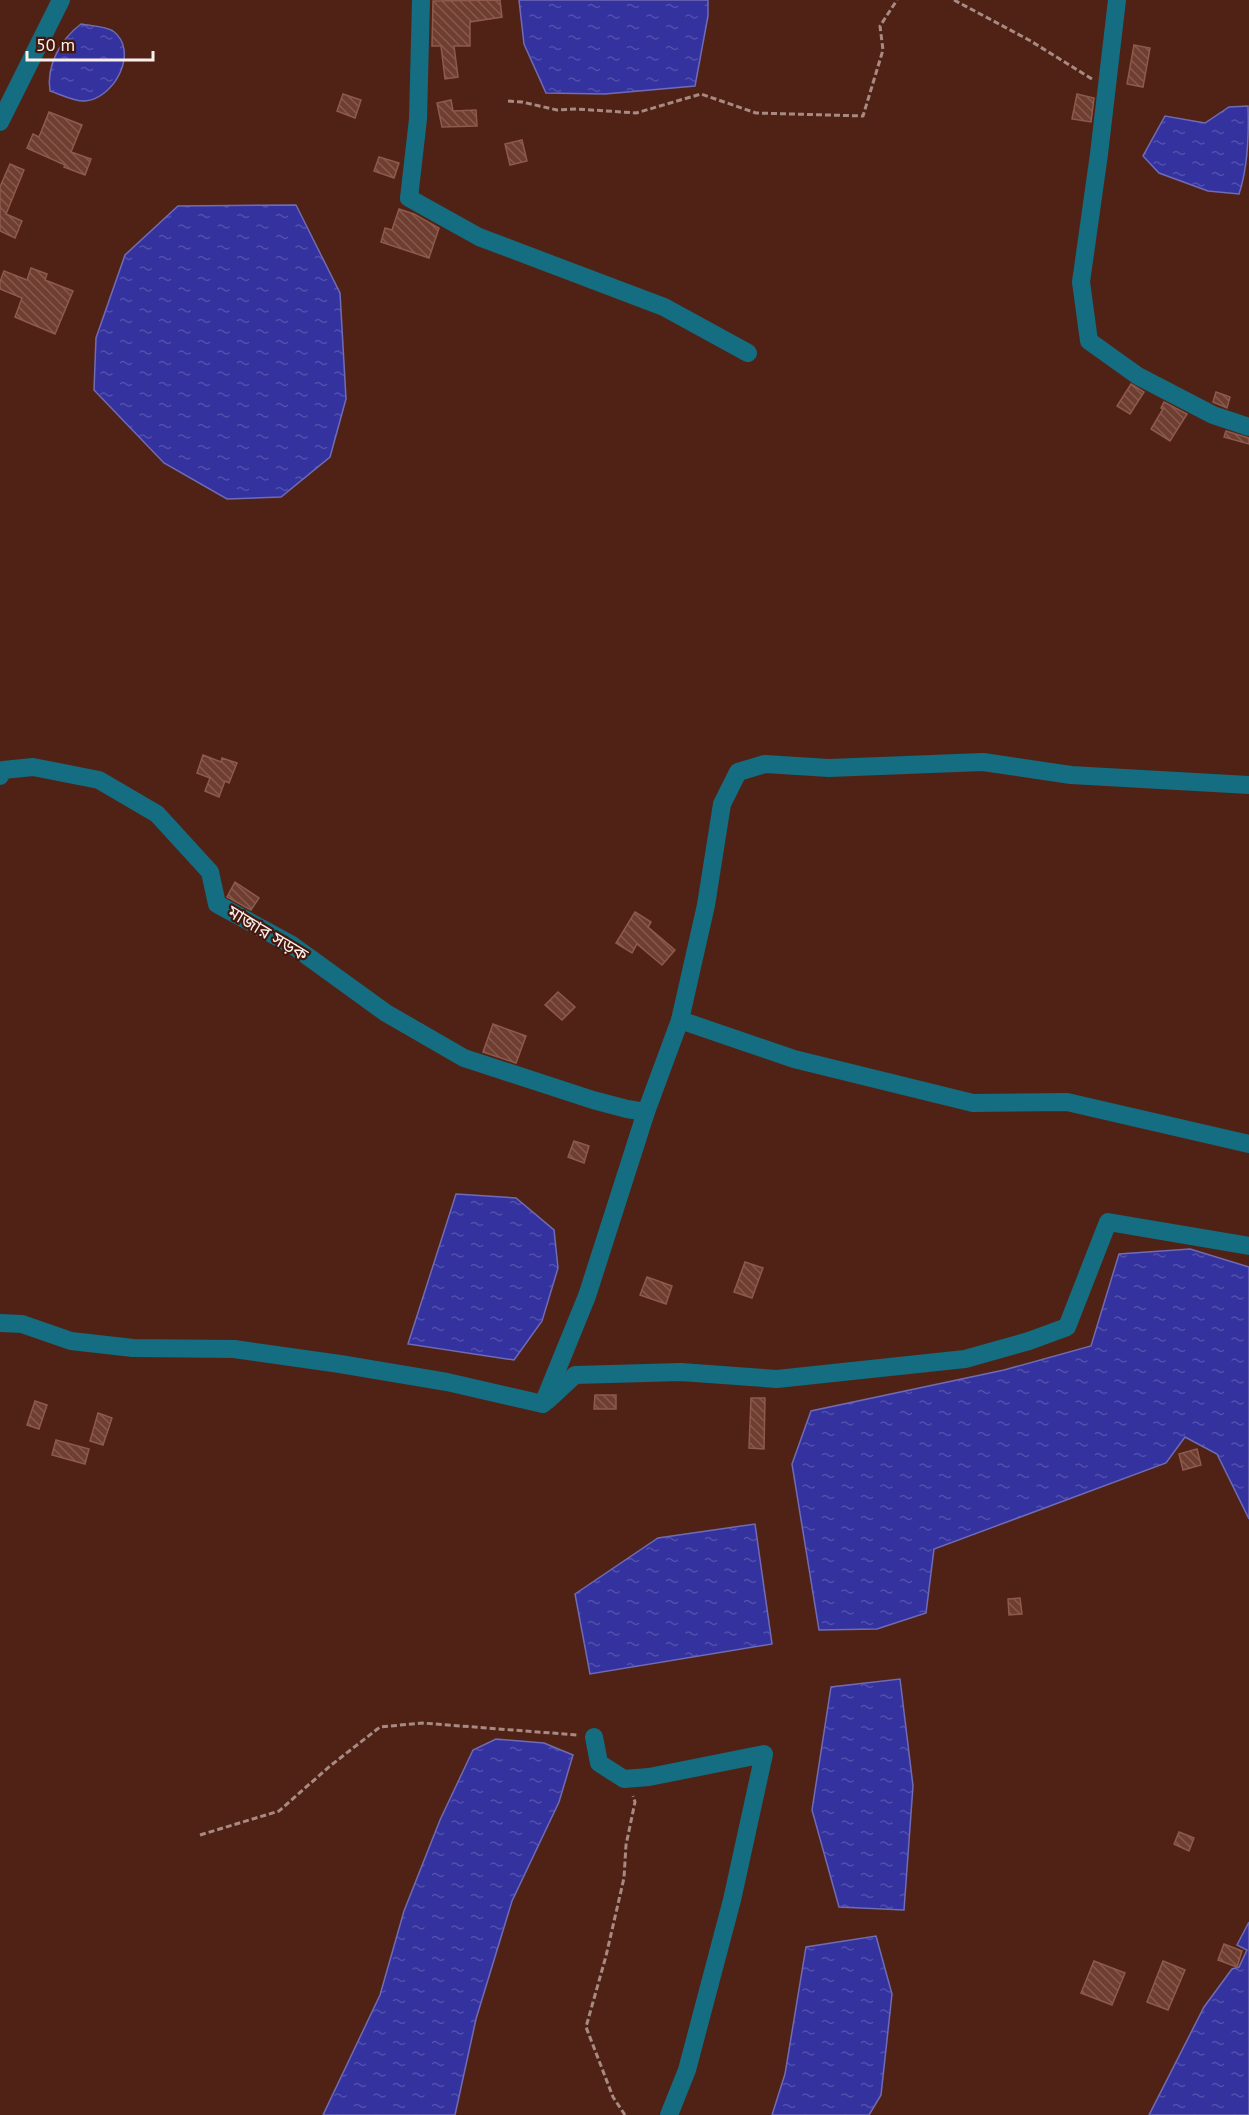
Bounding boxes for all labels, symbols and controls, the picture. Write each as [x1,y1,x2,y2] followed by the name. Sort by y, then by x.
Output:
[27,24,153,62] scale bar
[36,33,75,56] text: 50 m
[223,899,313,966] street label: মাজার সড়ক

